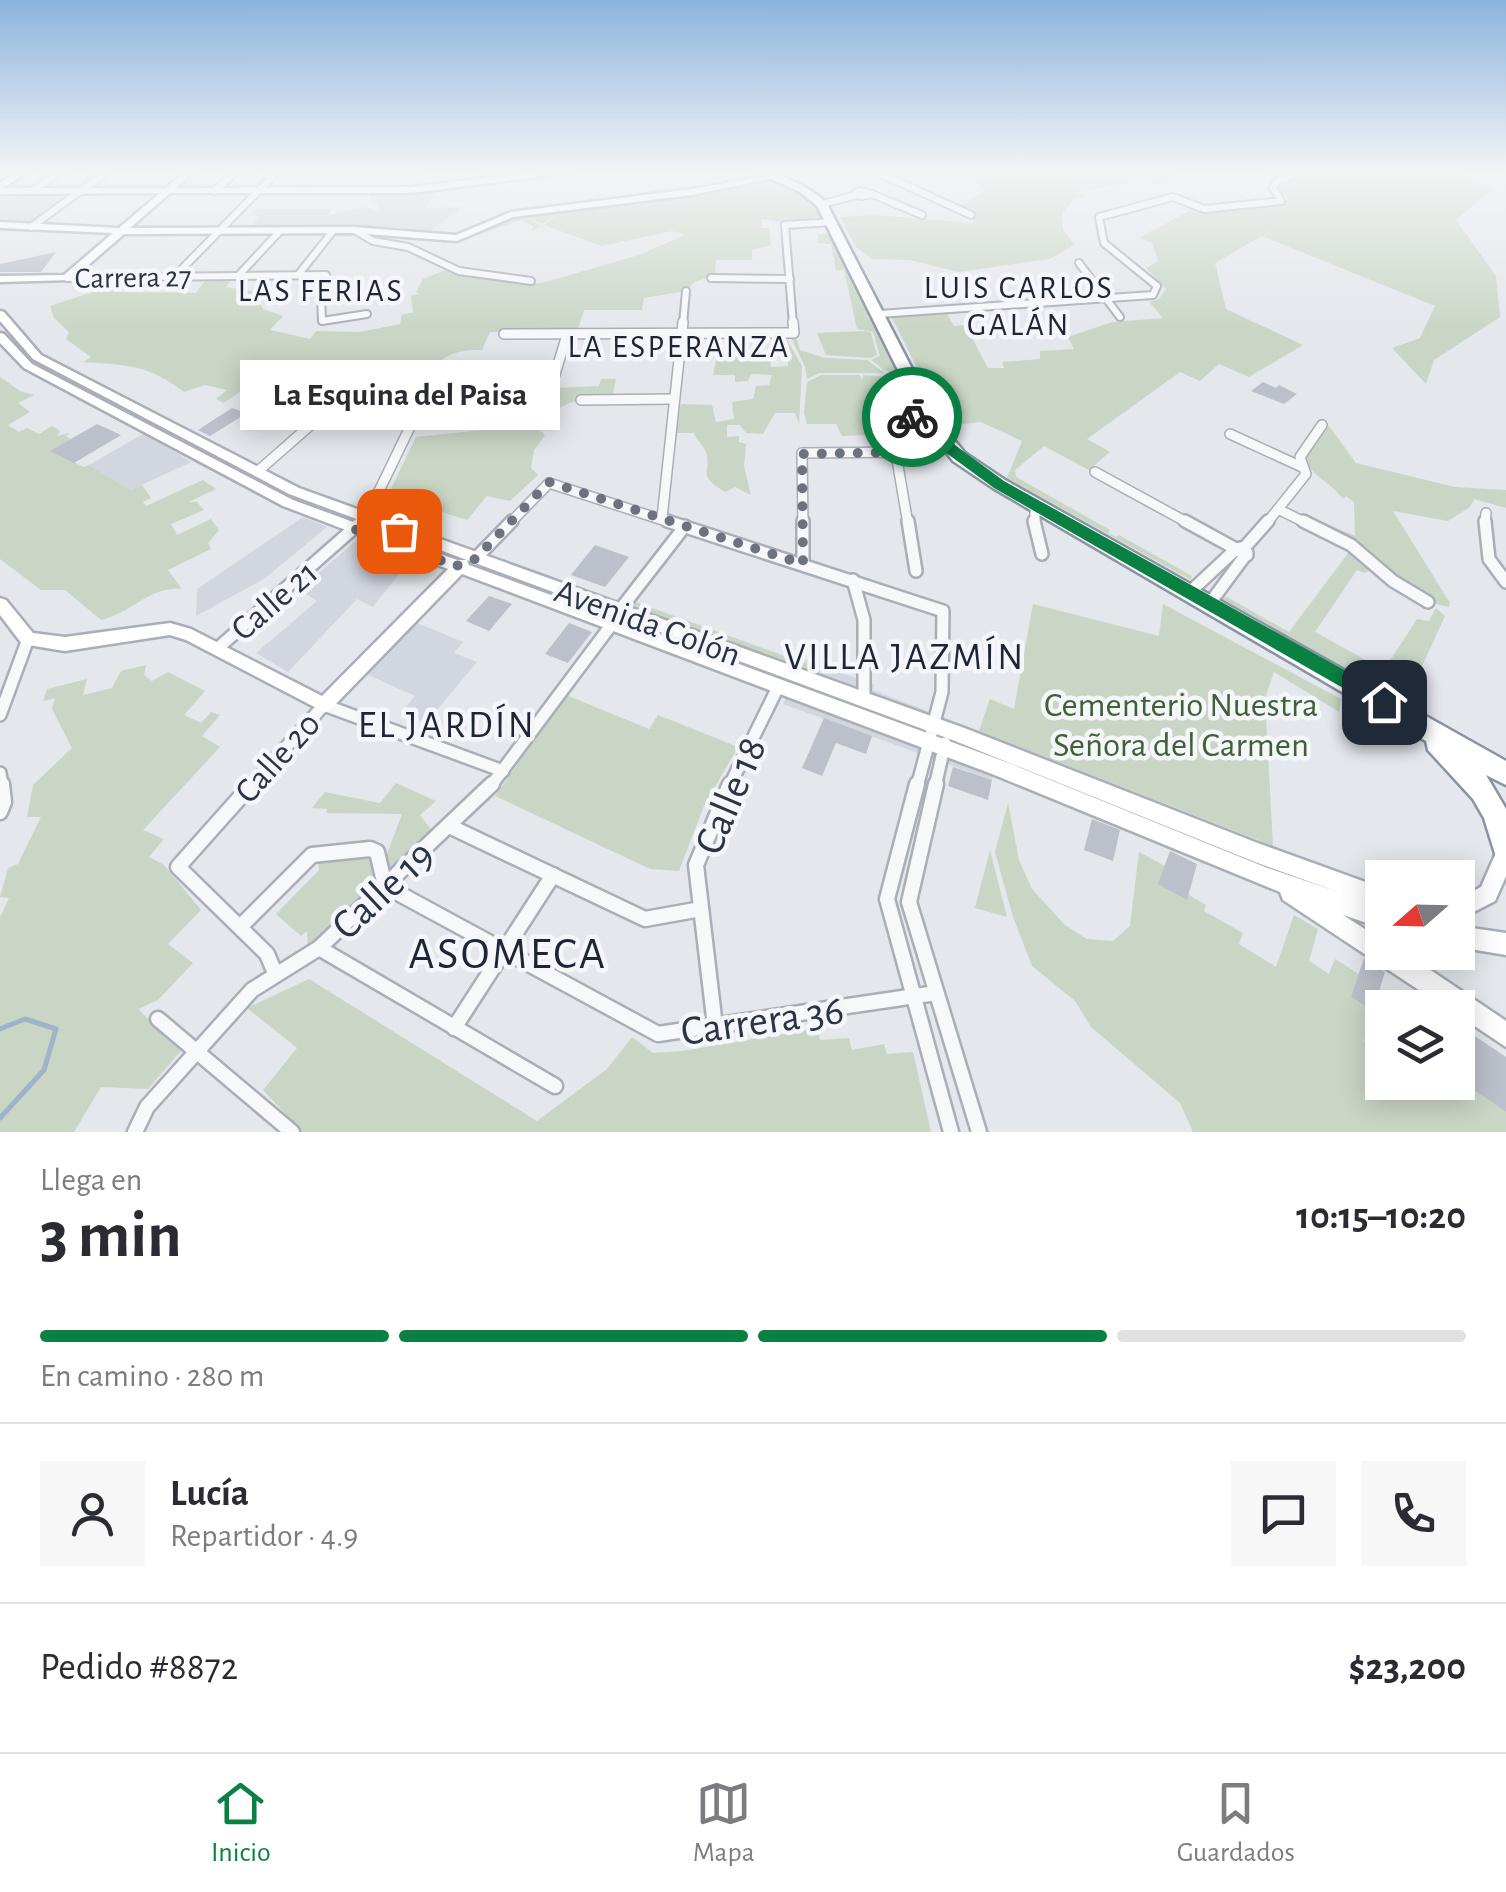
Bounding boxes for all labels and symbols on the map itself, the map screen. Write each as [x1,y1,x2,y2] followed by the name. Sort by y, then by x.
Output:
[74,262,192,294] street label: Carrera 27
[924,272,1114,341] district label: LUIS CARLOS GALÁN
[238,275,404,307] district label: LAS FERIAS
[567,331,791,363] district label: LA ESPERANZA
[239,361,559,431] callout: La Esquina del Paisa
[862,367,962,467] courier
[357,489,442,574] pin
[225,555,325,648] street label: Calle 21
[550,574,745,673] street label: Avenida Colón
[784,635,1026,677] district label: VILLA JAZMÍN
[1342,660,1427,745] pin
[1044,688,1318,763] park label: Cementerio Nuestra Señora del Carmen
[358,703,536,745] district label: EL JARDÍN
[229,706,327,810] street label: Calle 20
[688,731,774,860] street label: Calle 18
[324,833,442,948] street label: Calle 19
[1365,860,1475,970] north arrow
[408,932,608,977] district label: ASOMECA
[678,989,846,1053] street label: Carrera 36

